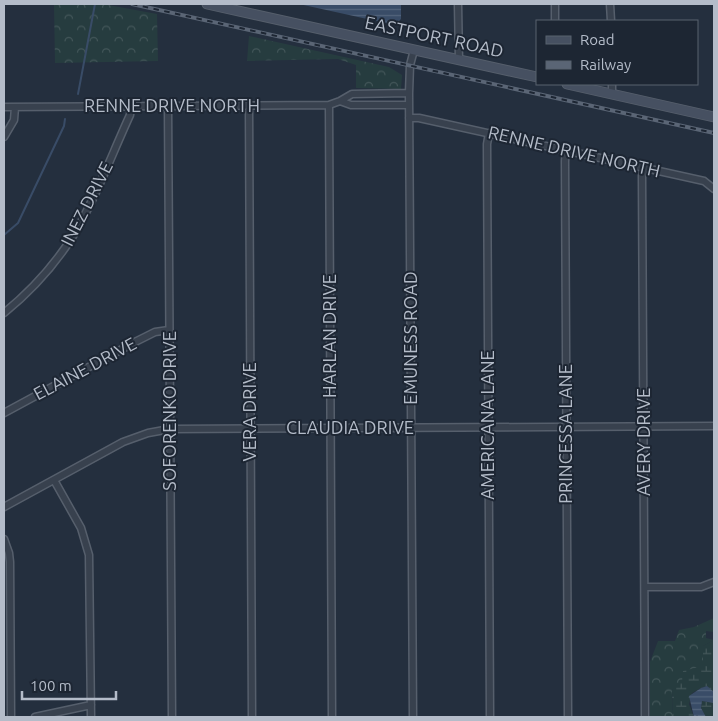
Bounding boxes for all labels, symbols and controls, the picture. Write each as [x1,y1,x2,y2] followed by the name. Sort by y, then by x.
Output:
[363,12,505,60] street label: EASTPORT ROAD
[536,20,698,85] legend
[580,31,615,48] text: Road
[580,56,631,73] text: Railway
[84,95,260,115] street label: RENNE DRIVE NORTH
[486,121,662,181] street label: RENNE DRIVE NORTH
[56,158,116,249] street label: INEZ DRIVE
[400,271,420,405] street label: EMUNESS ROAD
[319,274,339,398] street label: HARLAN DRIVE
[159,331,179,491] street label: SOFORENKO DRIVE
[30,333,139,404] street label: ELAINE DRIVE
[477,350,497,500] street label: AMERICANA LANE
[239,362,259,462] street label: VERA DRIVE
[555,364,575,504] street label: PRINCESSA LANE
[633,388,653,496] street label: AVERY DRIVE
[286,417,414,437] street label: CLAUDIA DRIVE
[22,668,116,700] scale bar
[30,677,72,694] text: 100 m

